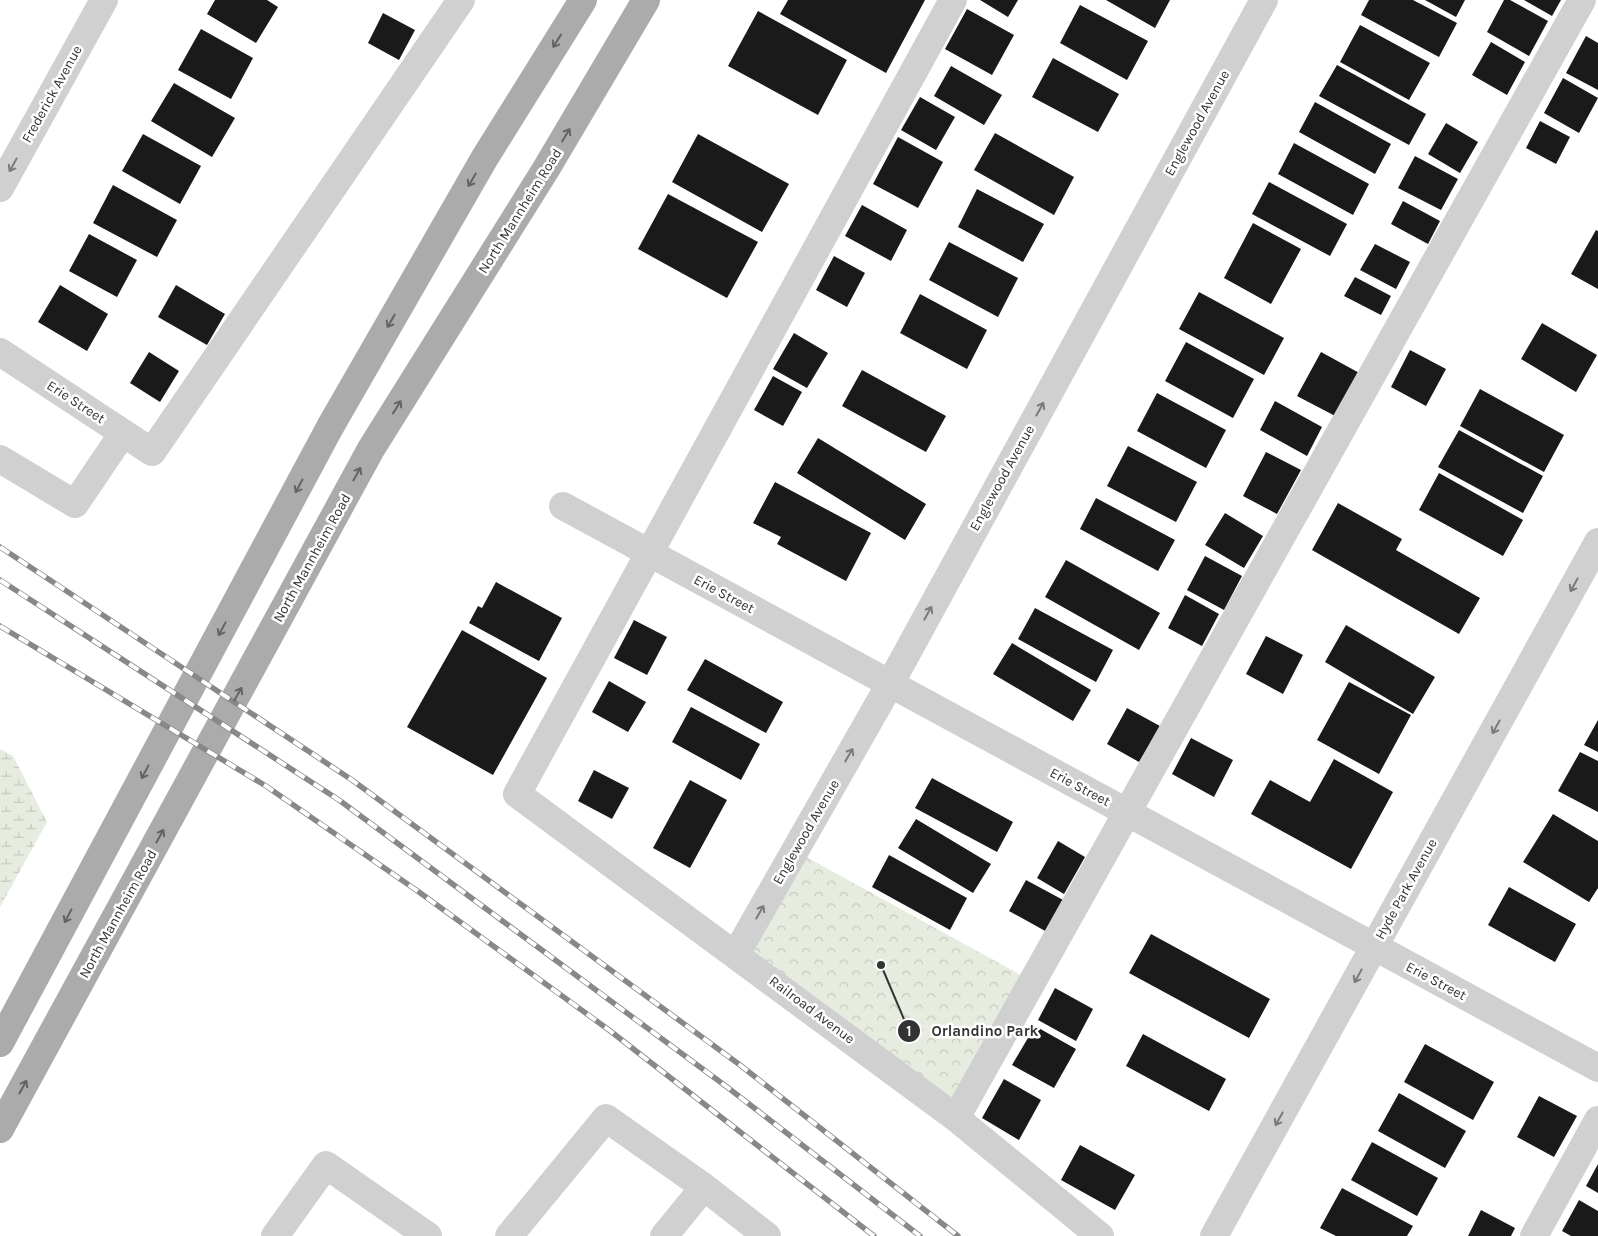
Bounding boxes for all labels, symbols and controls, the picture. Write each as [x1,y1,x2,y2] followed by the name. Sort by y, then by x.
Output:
[552,34,562,48] one-way arrow
[18,42,86,146] street label: Frederick Avenue
[1161,67,1233,179] street label: Englewood Avenue
[561,129,571,143] one-way arrow
[475,145,565,277] street label: North Mannheim Road
[8,157,17,172] one-way arrow
[467,172,477,186] one-way arrow
[386,313,396,327] one-way arrow
[44,377,108,427] street label: Erie Street
[393,401,403,415] one-way arrow
[1035,402,1045,417] one-way arrow
[966,422,1038,534] street label: Englewood Avenue
[353,468,363,482] one-way arrow
[293,478,303,493] one-way arrow
[270,491,354,625] street label: North Mannheim Road
[691,571,757,617] street label: Erie Street
[1569,577,1579,591] one-way arrow
[924,606,933,621] one-way arrow
[217,621,226,636] one-way arrow
[233,686,243,701] one-way arrow
[1491,719,1500,734] one-way arrow
[845,749,855,763] one-way arrow
[1047,764,1113,810] street label: Erie Street
[140,765,150,780] one-way arrow
[769,776,843,888] street label: Englewood Avenue
[155,829,165,844] one-way arrow
[1371,836,1441,942] street label: Hyde Park Avenue
[76,847,160,981] street label: North Mannheim Road
[756,905,766,919] one-way arrow
[63,908,73,923] one-way arrow
[1403,958,1469,1004] street label: Erie Street
[1353,969,1363,984] one-way arrow
[766,972,858,1048] street label: Railroad Avenue
[897,1016,1048,1046] callout: Orlandino Park
[906,1022,912,1040] text: 1
[932,1022,1039,1040] text: Orlandino Park
[19,1080,29,1094] one-way arrow
[1274,1111,1284,1125] one-way arrow

